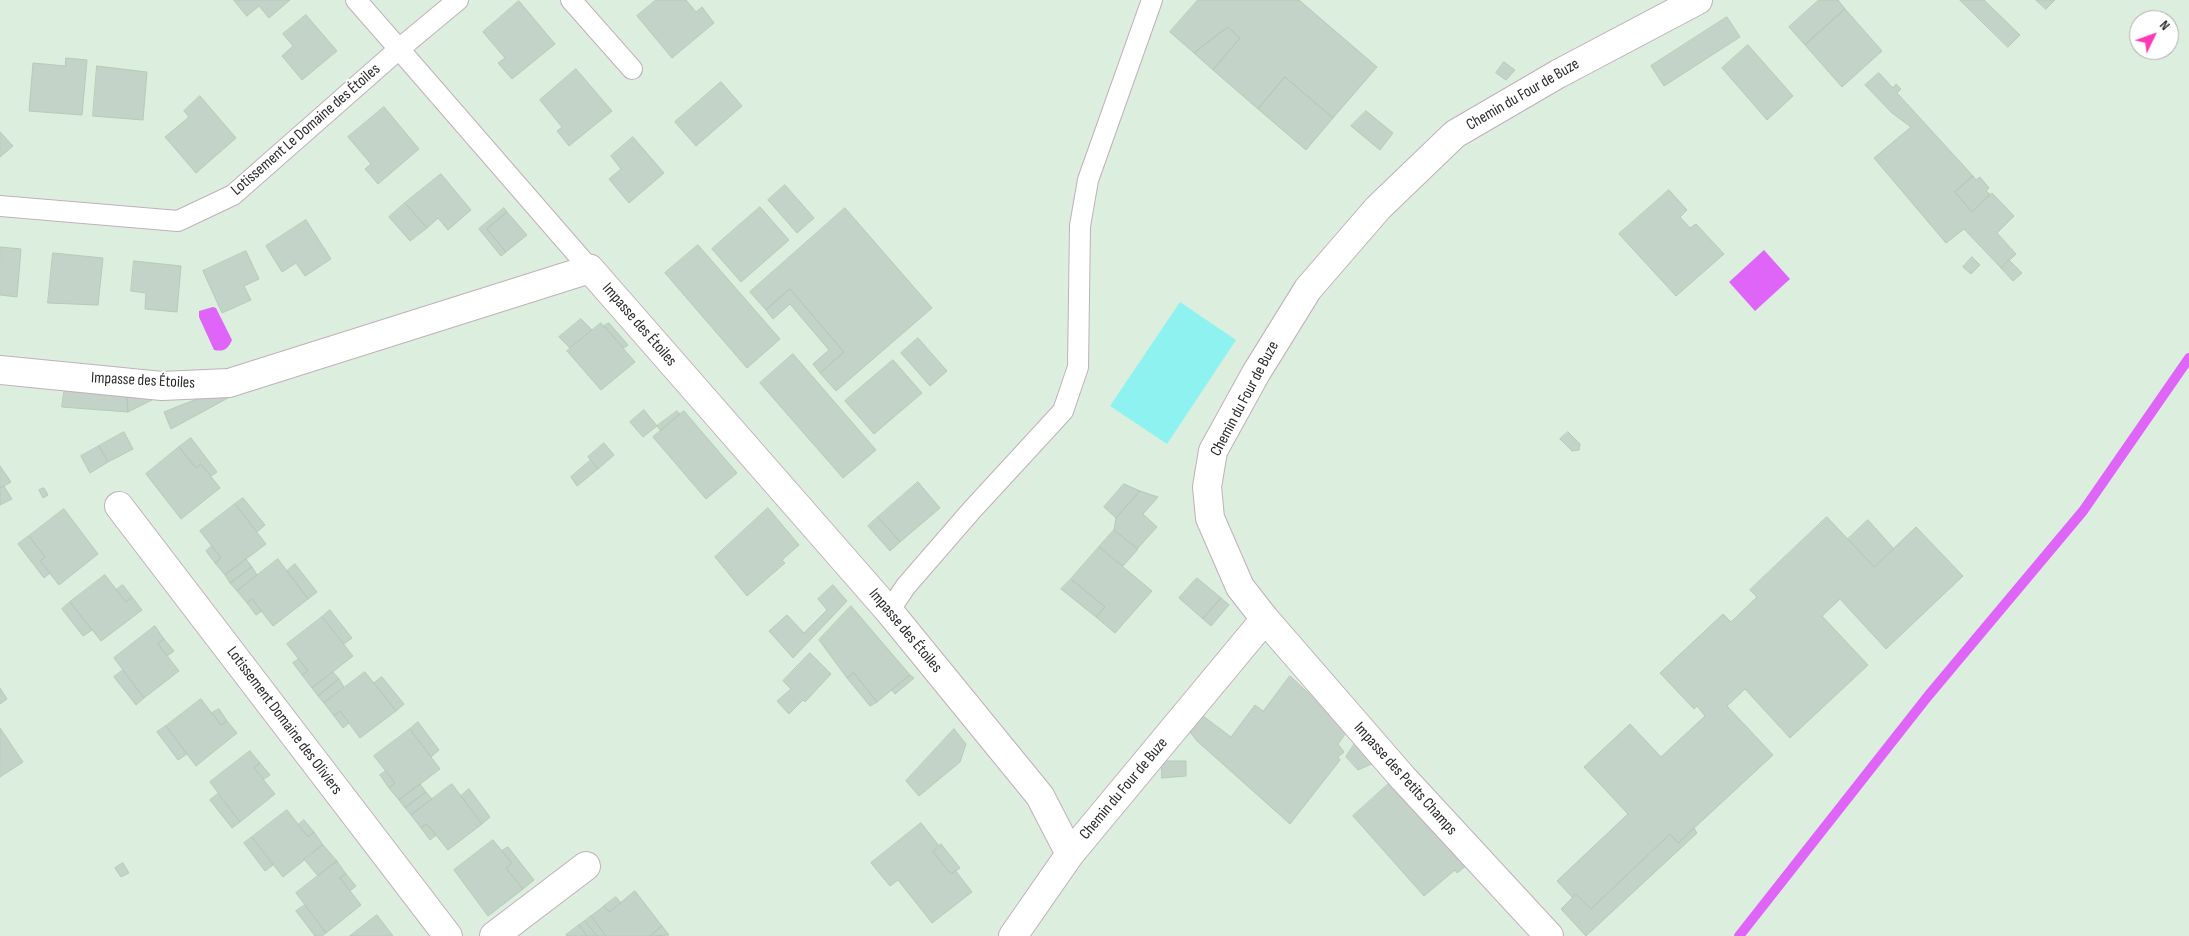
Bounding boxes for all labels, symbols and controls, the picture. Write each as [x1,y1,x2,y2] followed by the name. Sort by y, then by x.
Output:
[2129,10,2179,60] north arrow
[2156,17,2174,34] text: N
[1463,55,1583,135] street label: Chemin du Four de Buze
[228,60,384,200] street label: Lotissement Le Domaine des Étoiles
[598,279,680,371] street label: Impasse des Étoiles
[1207,338,1283,460] street label: Chemin du Four de Buze
[91,369,195,393] street label: Impasse des Étoiles
[864,585,946,677] street label: Impasse des Étoiles
[222,643,346,799] street label: Lotissement Domaine des Oliviers
[1349,719,1461,839] street label: Impasse des Petits Champs
[1076,734,1172,844] street label: Chemin du Four de Buze

